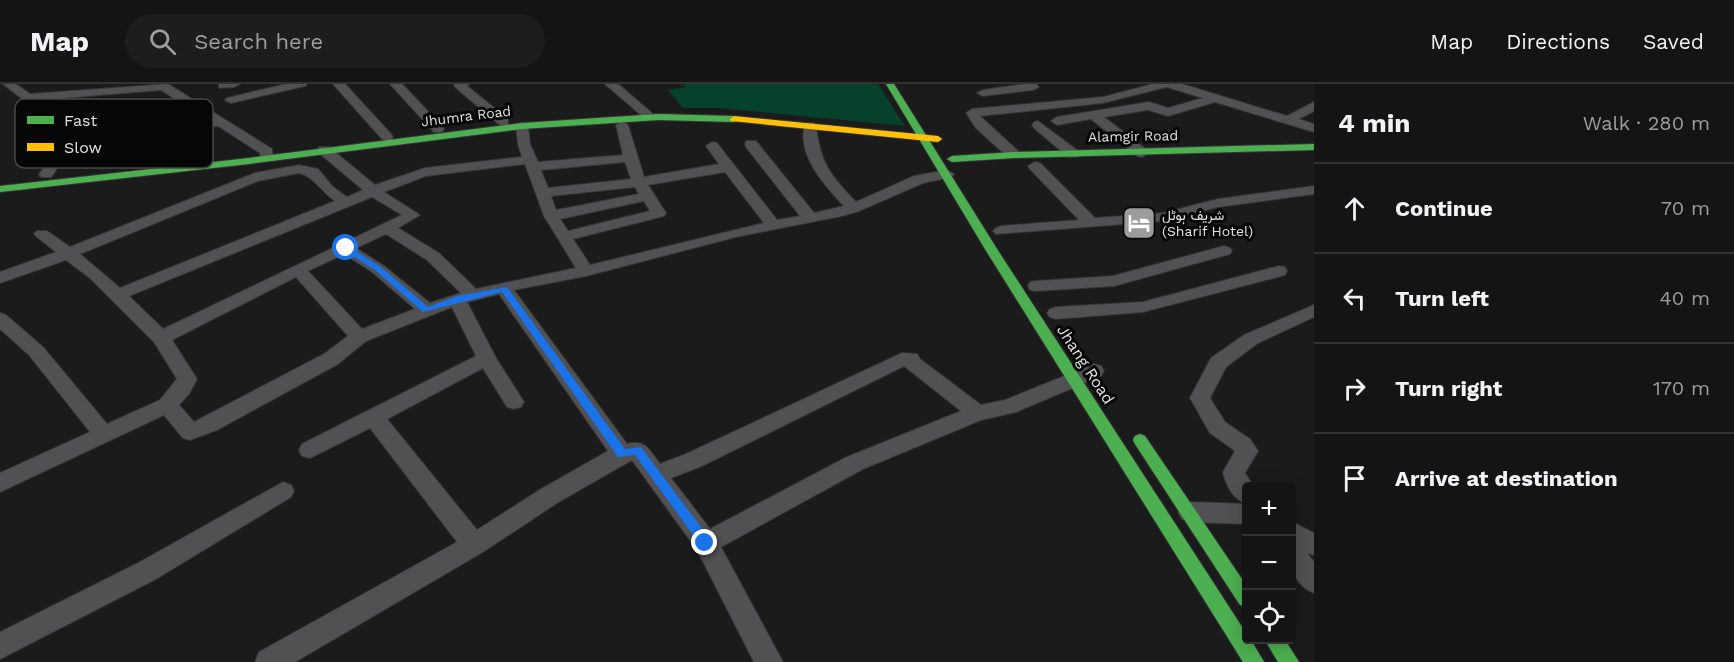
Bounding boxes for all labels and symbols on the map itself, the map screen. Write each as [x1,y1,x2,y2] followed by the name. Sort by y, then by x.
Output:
[15,99,213,168] legend
[420,103,512,129] street label: Jhumra Road
[64,111,97,130] text: Fast
[1088,127,1178,145] street label: Alamgir Road
[64,138,102,157] text: Slow
[1121,205,1157,241] hotel icon: شریف ہوٹل (Sharif Hotel)
[1162,207,1253,239] place label: شریف ہوٹل (Sharif Hotel)
[332,234,358,260] route start
[1053,321,1118,408] street label: Jhang Road
[691,529,717,555] route end

